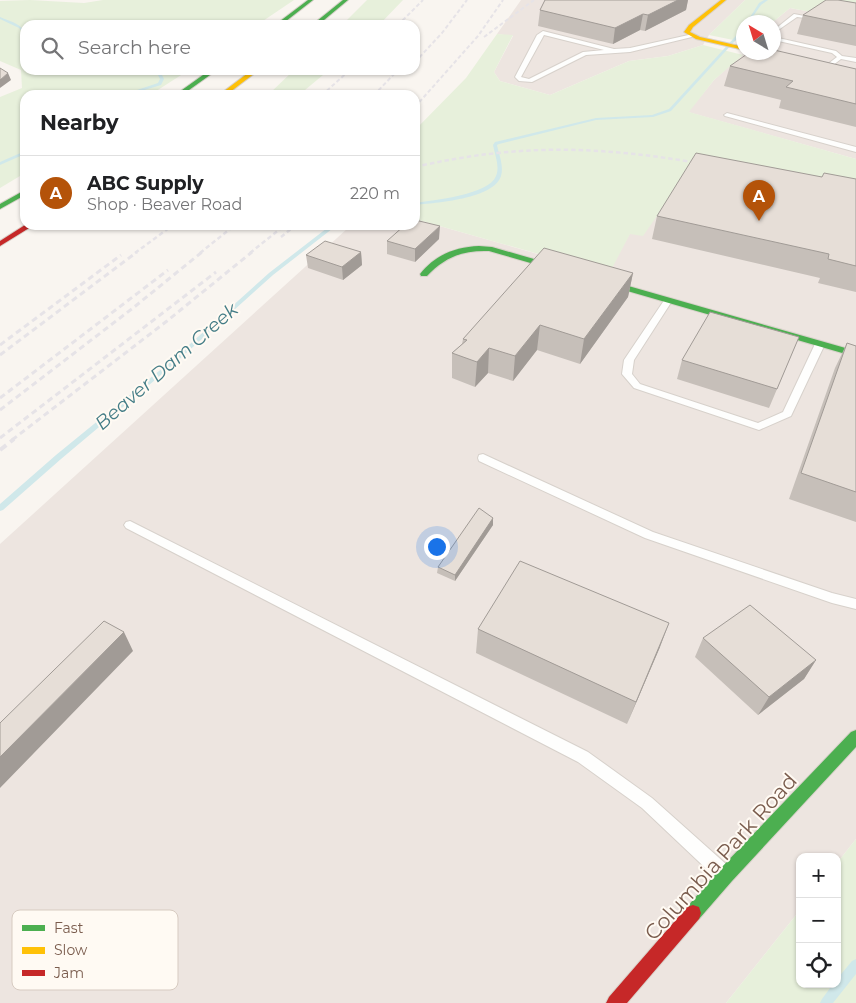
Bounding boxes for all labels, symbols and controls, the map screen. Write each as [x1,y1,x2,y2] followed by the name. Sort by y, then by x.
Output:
[736,15,781,60] north arrow
[20,20,420,75] search box
[38,34,66,62] icon: search
[78,36,191,59] text: Search here
[40,110,119,135] text: Nearby
[87,172,204,195] text: ABC Supply
[743,180,775,221] pin: A
[50,184,62,203] text: A
[350,184,400,203] text: 220 m
[87,195,242,214] text: Shop · Beaver Road
[90,298,243,435] water label: Beaver Dam Creek
[424,534,450,560] your location
[639,768,802,945] street label: Columbia Park Road
[796,853,841,988] map controls
[796,853,841,898] button: +
[796,898,841,943] button: −
[12,910,178,990] legend
[54,919,84,937] text: Fast
[54,941,88,959] text: Slow
[796,943,841,988] button: locate
[53,964,84,982] text: Jam

